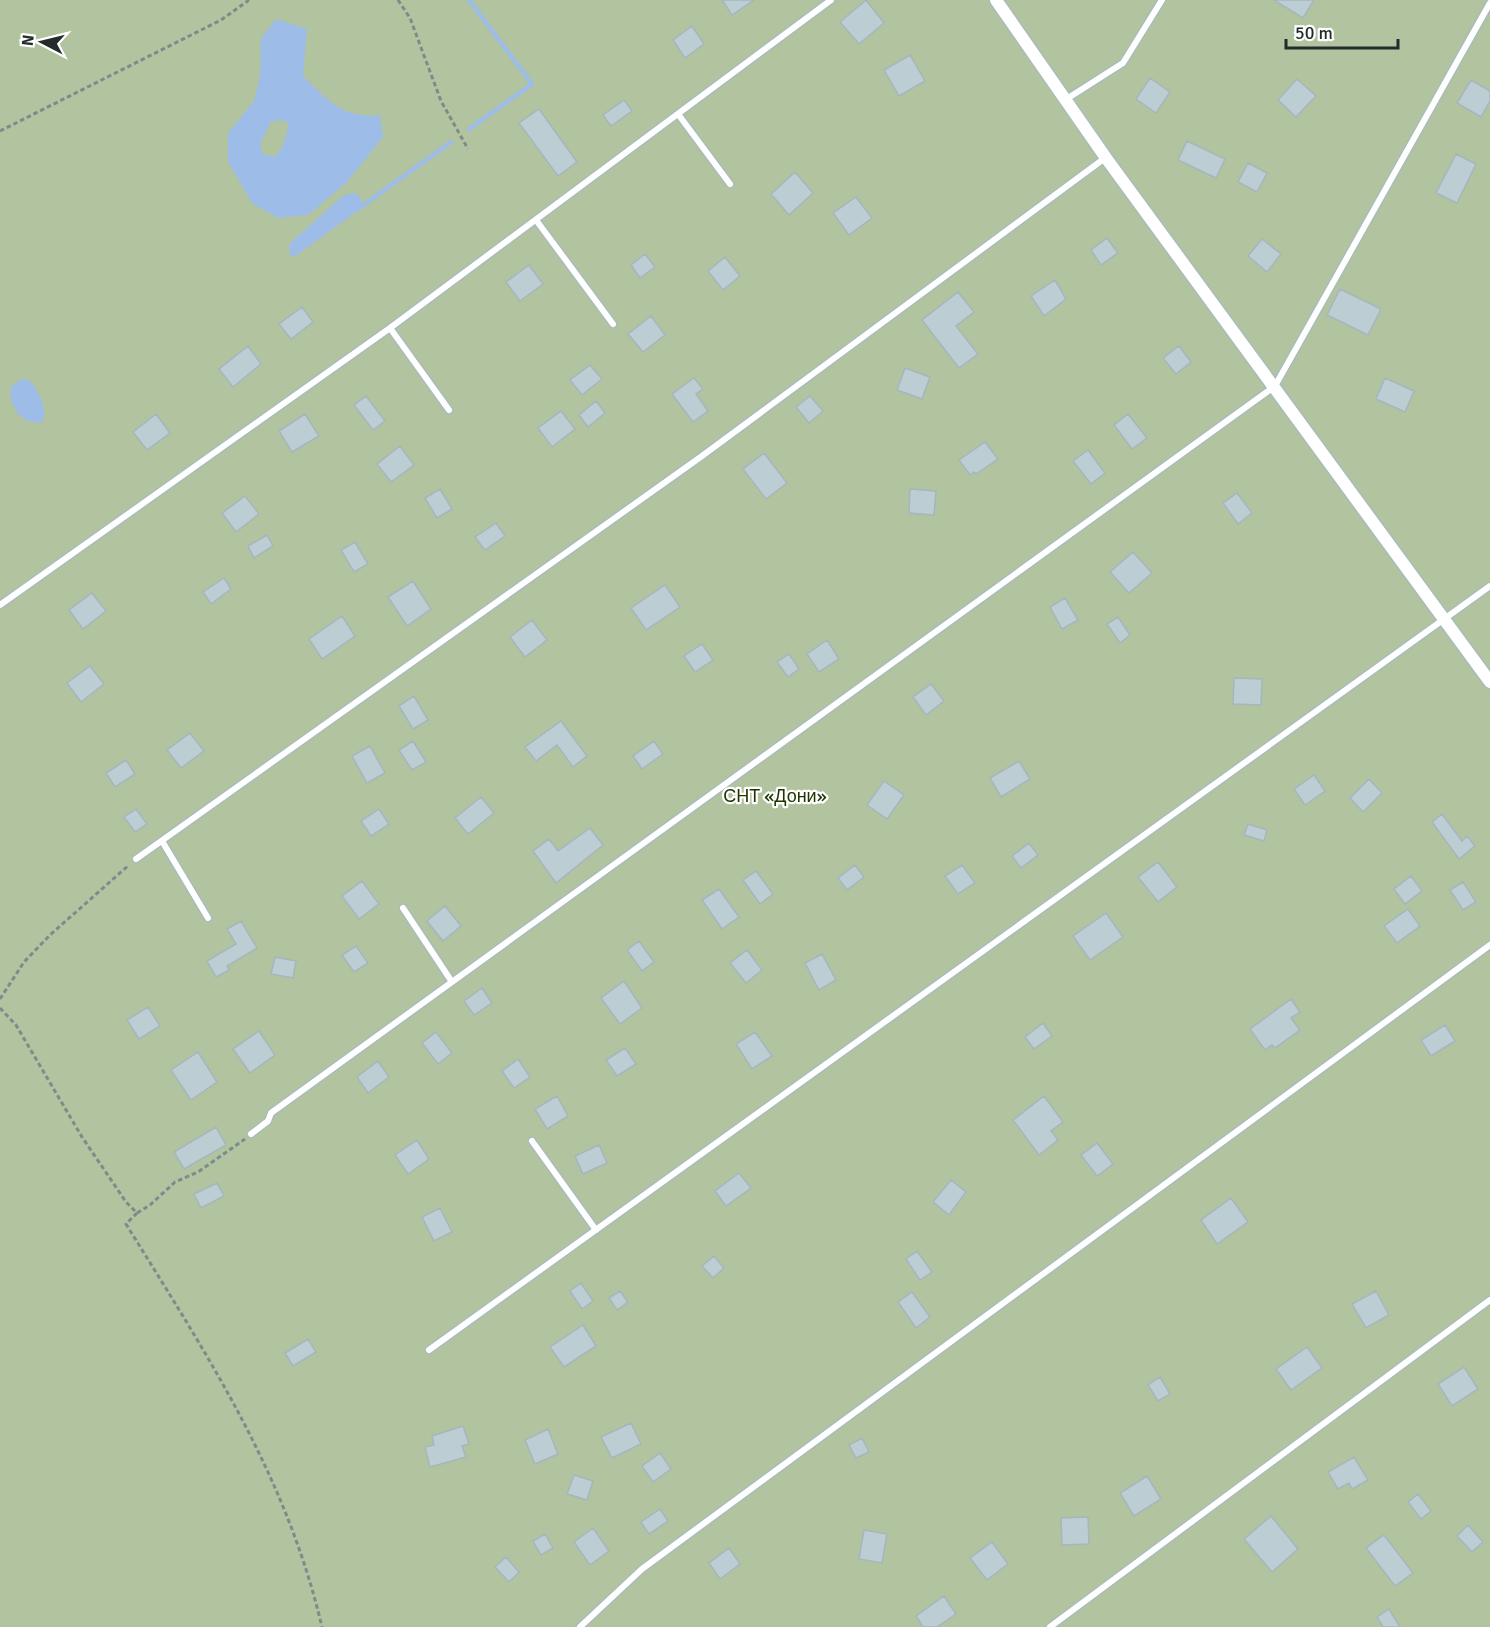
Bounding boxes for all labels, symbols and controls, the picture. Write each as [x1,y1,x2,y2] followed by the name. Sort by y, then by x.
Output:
[12,12,72,72] north arrow
[1286,12,1398,50] scale bar
[1295,22,1333,44] text: 50 m
[18,34,39,47] text: N
[723,785,827,807] park label: СНТ «Дони»

